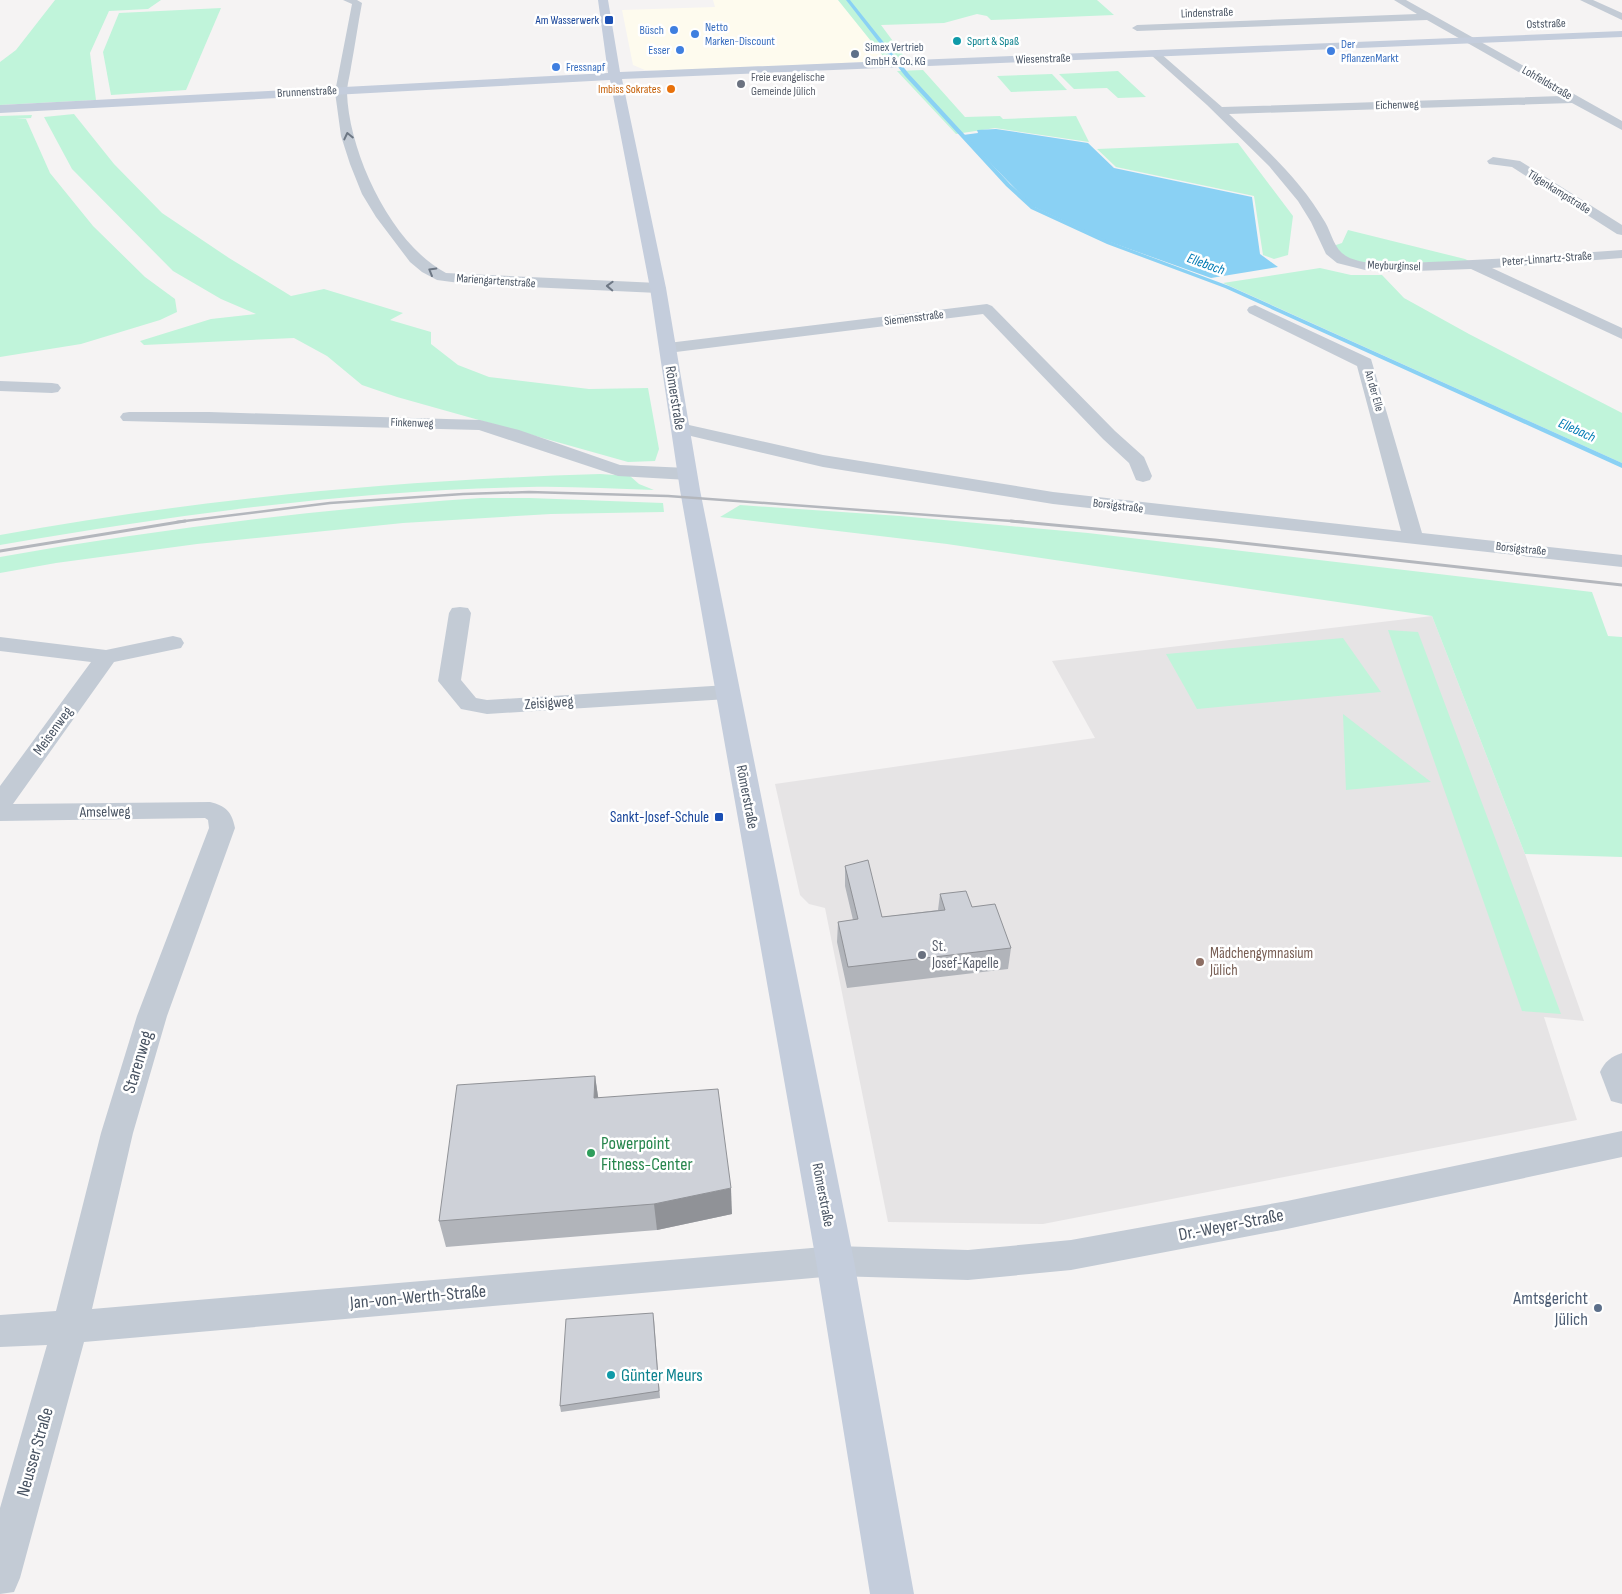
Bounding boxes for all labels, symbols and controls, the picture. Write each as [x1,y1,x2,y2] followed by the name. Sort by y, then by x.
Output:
[1181,5,1234,21] street label: Lindenstraße
[534,13,599,28] place label: Am Wasserwerk
[603,14,615,26] marker: Am Wasserwerk
[1526,16,1566,32] street label: Oststraße
[705,20,775,49] place label: Netto Marken-Discount
[639,23,664,38] place label: Büsch
[668,24,680,36] marker: Büsch
[689,28,701,40] marker: Netto Marken-Discount
[967,34,1019,49] place label: Sport & Spaß
[951,35,963,47] marker: Sport & Spaß
[1341,37,1399,66] place label: Der PflanzenMarkt
[865,40,926,69] place label: Simex Vertrieb GmbH & Co. KG
[648,43,671,58] place label: Esser
[674,44,686,56] marker: Esser
[1325,45,1337,57] marker: Der PflanzenMarkt
[849,48,861,60] marker: Simex Vertrieb GmbH & Co. KG
[1015,51,1071,67] street label: Wiesenstraße
[566,60,606,75] place label: Fressnapf
[550,61,562,73] marker: Fressnapf
[1519,63,1575,103] street label: Lohfeldstraße
[751,70,825,99] place label: Freie evangelische Gemeinde Jülich
[735,78,747,90] marker: Freie evangelische Gemeinde Jülich
[598,82,661,97] place label: Imbiss Sokrates
[277,83,337,101] street label: Brunnenstraße
[665,83,677,95] marker: Imbiss Sokrates
[1375,97,1419,113] street label: Eichenweg
[343,131,354,140] one-way arrow
[1525,167,1593,217] street label: Tilgenkampstraße
[1502,248,1593,270] street label: Peter-Linnartz-Straße
[1185,249,1227,279] water label: Ellebach
[1367,258,1421,274] street label: Meyburginsel
[428,267,437,277] one-way arrow
[456,271,536,291] street label: Mariengartenstraße
[605,281,613,292] one-way arrow
[883,307,945,329] street label: Siemensstraße
[661,364,689,432] street label: Römerstraße
[1361,368,1387,413] street label: An der Elle
[1556,414,1598,446] water label: Ellebach
[390,415,434,431] street label: Finkenweg
[1092,495,1144,517] street label: Borsigstraße
[1495,539,1547,559] street label: Borsigstraße
[524,692,574,714] street label: Zeisigweg
[29,703,77,759] street label: Meisenweg
[731,763,763,831] street label: Römerstraße
[78,802,131,822] street label: Amselweg
[610,808,709,827] place label: Sankt-Josef-Schule
[713,811,725,823] marker: Sankt-Josef-Schule
[931,937,999,973] place label: St. Josef-Kapelle
[1209,944,1313,980] place label: Mädchengymnasium Jülich
[916,949,928,961] marker: St. Josef-Kapelle
[1194,956,1206,968] marker: Mädchengymnasium Jülich
[119,1028,157,1096] street label: Starenweg
[601,1133,693,1175] place label: Powerpoint Fitness-Center
[585,1147,597,1159] marker: Powerpoint Fitness-Center
[807,1161,839,1229] street label: Römerstraße
[1177,1205,1285,1245] street label: Dr.-Weyer-Straße
[348,1281,487,1313] street label: Jan-von-Werth-Straße
[1512,1288,1589,1330] place label: Amtsgericht Jülich
[1592,1302,1604,1314] marker: Amtsgericht Jülich
[621,1365,703,1386] place label: Günter Meurs
[605,1369,617,1381] marker: Günter Meurs
[12,1405,58,1499] street label: Neusser Straße

